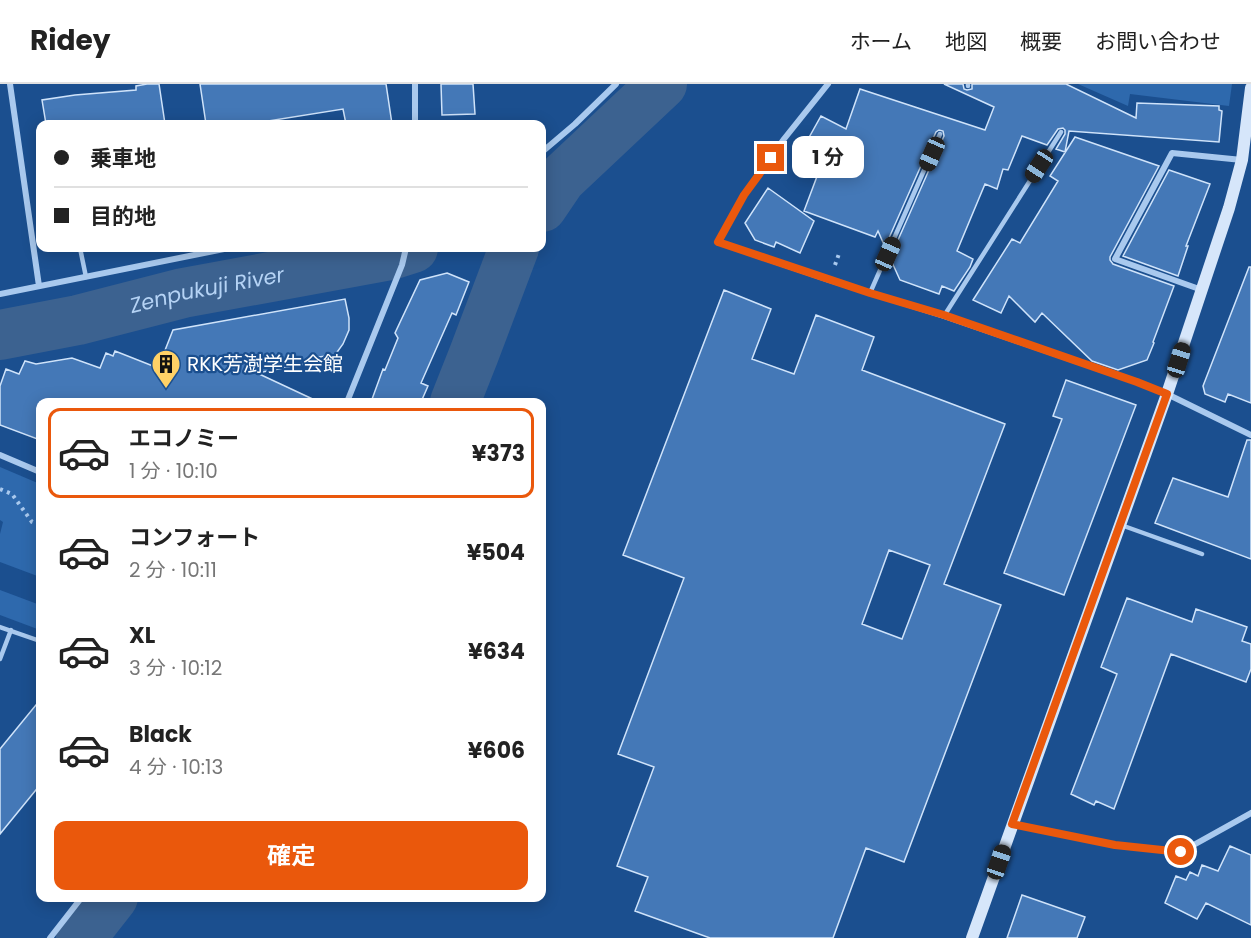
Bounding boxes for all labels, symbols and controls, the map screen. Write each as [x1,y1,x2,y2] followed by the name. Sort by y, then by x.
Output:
[30,21,110,60] text: Ridey
[850,27,912,56] text: ホーム
[945,27,987,56] text: 地図
[1020,27,1062,56] text: 概要
[1095,27,1221,56] text: お問い合わせ
[916,134,948,174] car
[792,137,864,179] callout: 1 分
[90,143,156,174] text: 乗車地
[812,143,844,171] text: 1 分
[757,144,784,171] route end
[1022,146,1056,186] car
[90,201,156,232] text: 目的地
[872,234,904,274] car
[126,260,288,320] water label: Zenpukuji River
[1165,340,1193,380] car
[150,348,182,390] building icon: RKK芳澍学生会館
[187,350,343,378] place label: RKK芳澍学生会館
[129,423,239,454] text: エコノミー
[57,426,111,480] icon: car
[472,438,525,469] text: ¥373
[129,457,218,485] text: 1 分 · 10:10
[129,522,260,553] text: コンフォート
[57,525,111,579] icon: car
[467,537,525,568] text: ¥504
[129,556,217,584] text: 2 分 · 10:11
[129,620,155,651] text: XL
[57,624,111,678] icon: car
[468,636,525,667] text: ¥634
[129,654,222,682] text: 3 分 · 10:12
[129,719,192,750] text: Black
[57,723,111,777] icon: car
[468,735,525,766] text: ¥606
[129,753,223,781] text: 4 分 · 10:13
[54,821,528,890] button: 確定
[1167,838,1194,865] route start
[985,842,1013,882] car

